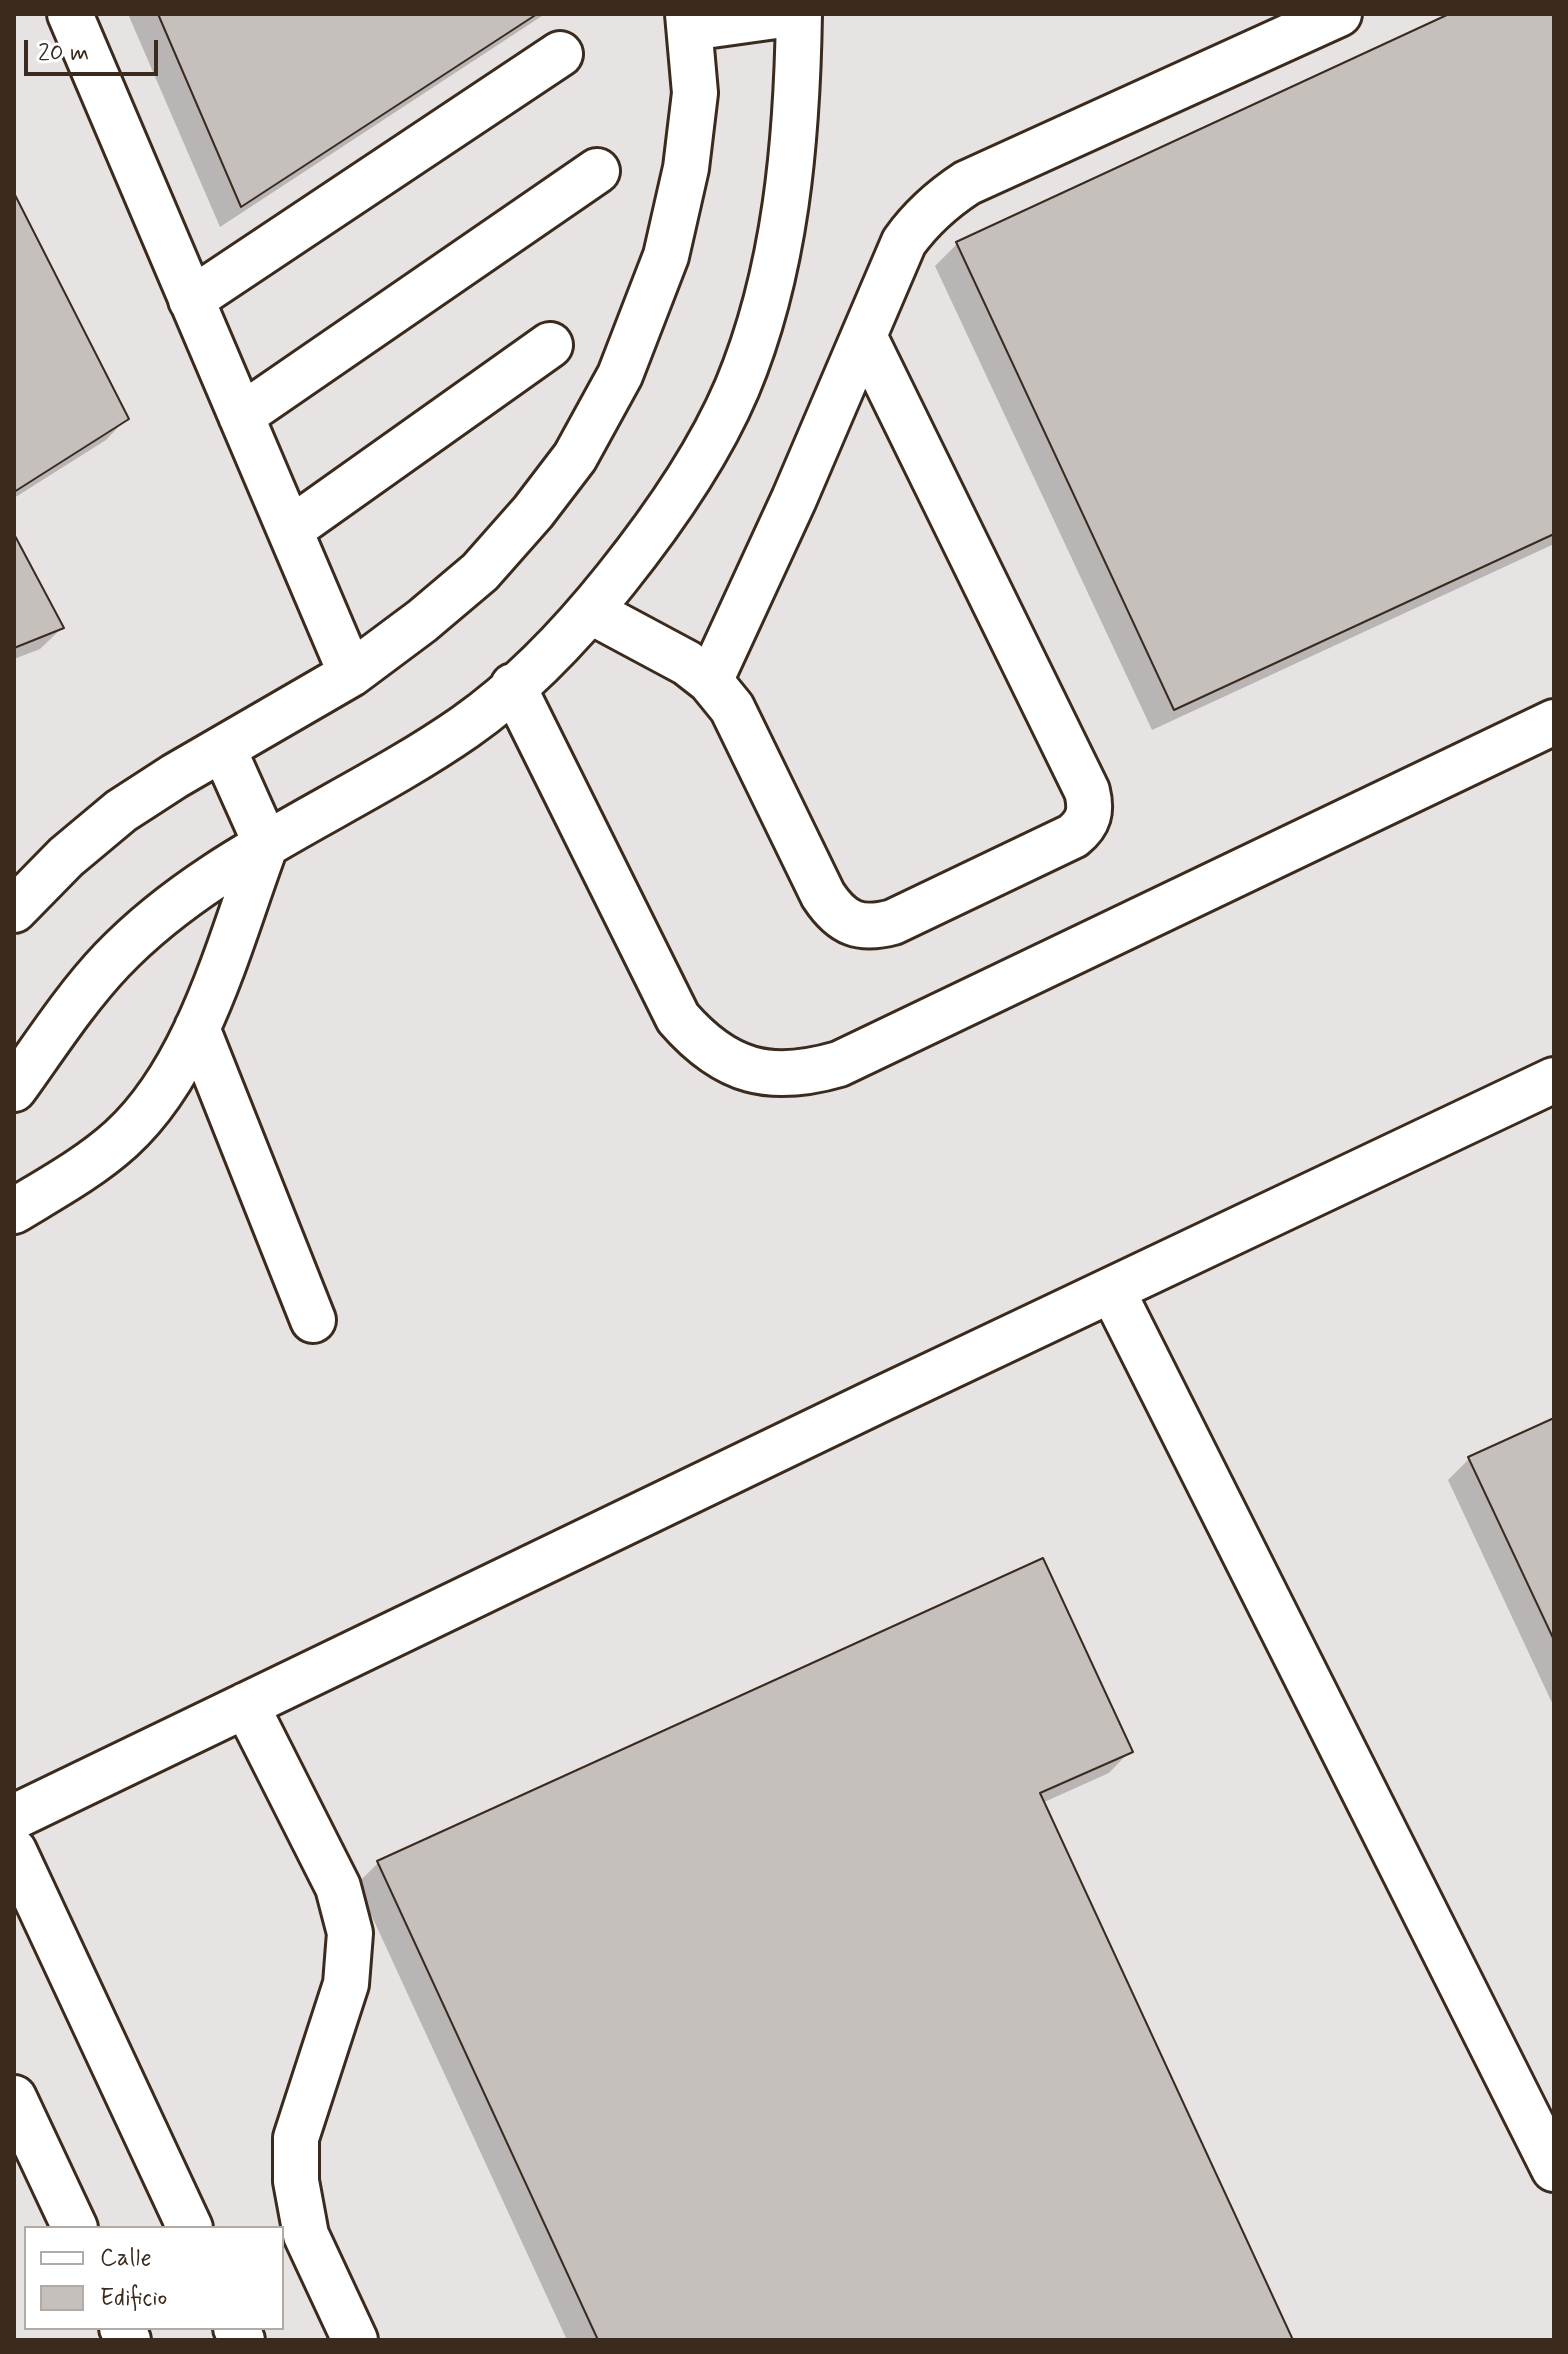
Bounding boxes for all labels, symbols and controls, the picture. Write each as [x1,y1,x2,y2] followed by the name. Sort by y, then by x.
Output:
[28,24,162,74] scale bar
[38,38,89,69] text: 20 m
[24,2226,284,2330] legend
[100,2243,152,2274] text: Calle
[100,2283,167,2314] text: Edificio

